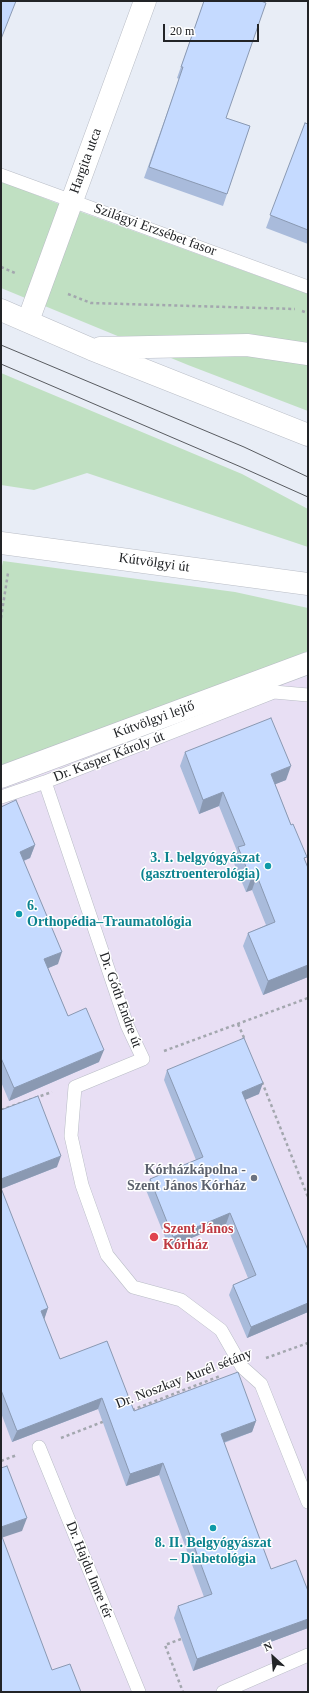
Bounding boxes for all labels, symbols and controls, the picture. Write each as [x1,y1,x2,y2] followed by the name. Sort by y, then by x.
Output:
[165,16,261,42] scale bar
[170,24,194,38] text: 20 m
[66,126,106,196] street label: Hargita utca
[91,200,219,260] street label: Szilágyi Erzsébet fasor
[118,550,190,576] street label: Kútvölgyi út
[111,698,197,742] street label: Kútvölgyi lejtő
[51,728,167,786] street label: Dr. Kasper Károly út
[141,850,260,882] place label: 3. I. belgyógyászat (gasztroenterológia)
[263,861,273,871] marker: 3. I. belgyógyászat (gasztroenterológia)
[27,898,192,930] place label: 6. Orthopédia–Traumatológia
[14,909,24,919] marker: 6. Orthopédia–Traumatológia
[95,950,145,1050] street label: Dr. Góth Endre út
[127,1162,246,1194] place label: Kórházkápolna - Szent János Kórház
[249,1173,259,1183] marker: Kórházkápolna - Szent János Kórház
[163,1221,233,1254] place label: Szent János Kórház
[148,1231,160,1243] marker: Szent János Kórház
[113,1345,255,1413] street label: Dr. Noszkay Aurél sétány
[62,1519,116,1621] street label: Dr. Hajdu Imre tér
[208,1523,218,1533] marker: 8. II. Belgyógyászat – Diabetológia
[155,1535,271,1568] place label: 8. II. Belgyógyászat – Diabetológia
[253,1637,293,1677] north arrow
[262,1639,274,1653] text: N

